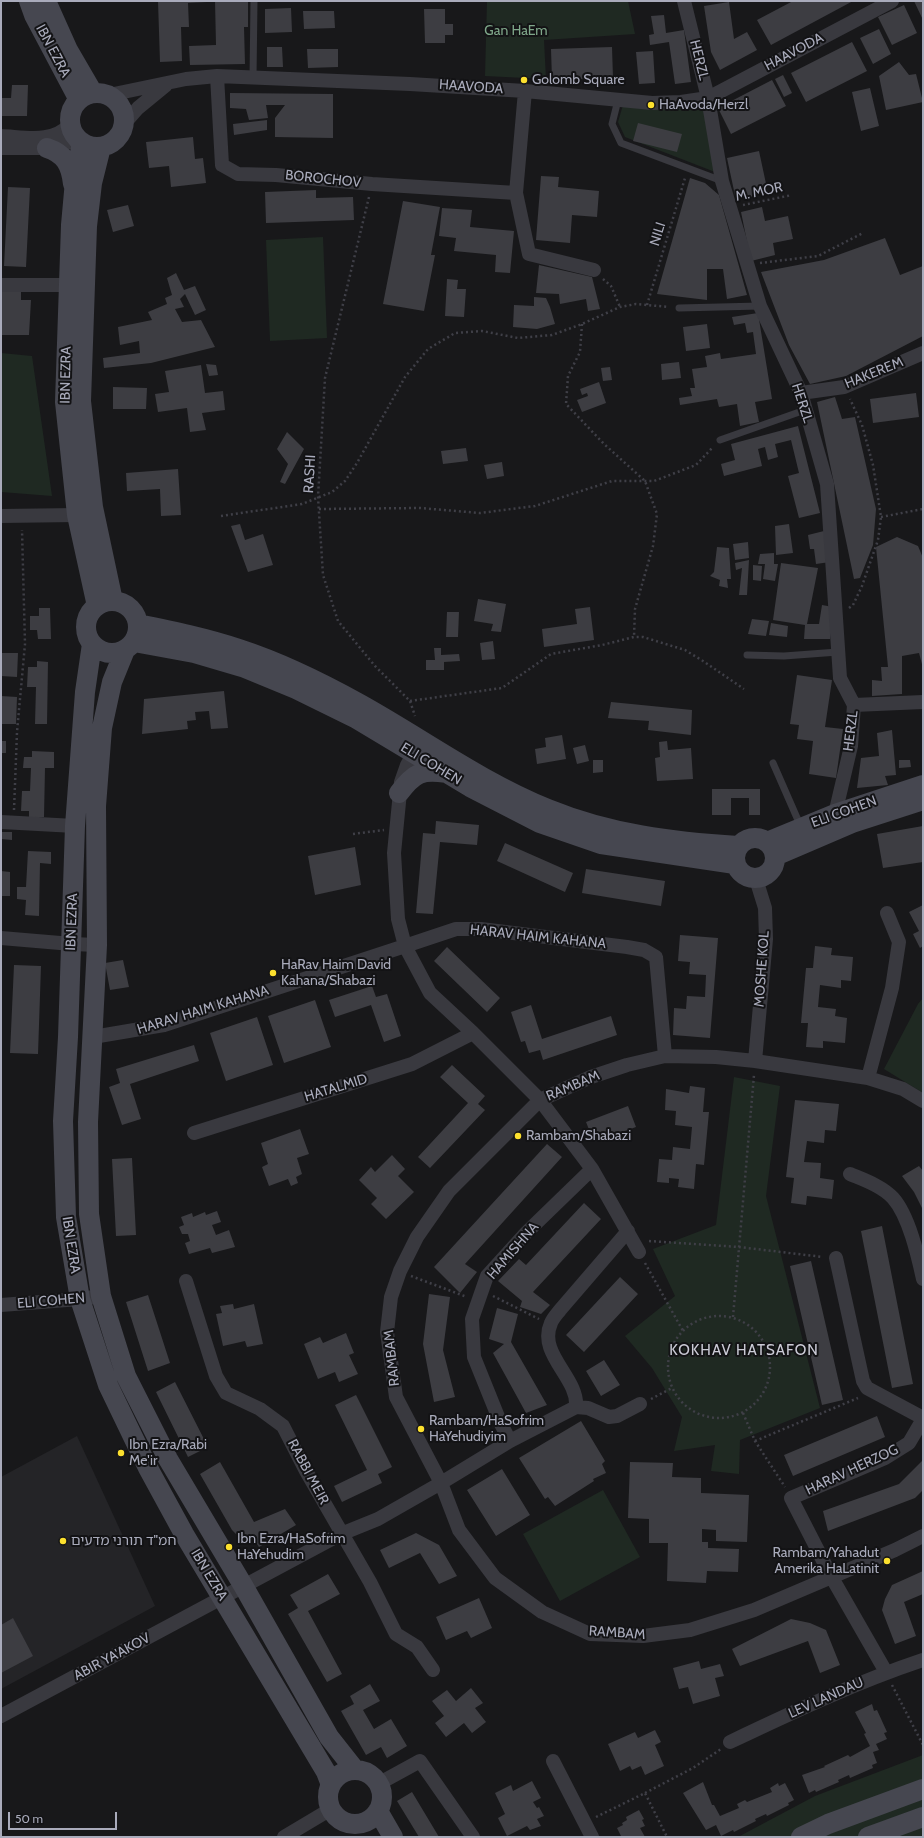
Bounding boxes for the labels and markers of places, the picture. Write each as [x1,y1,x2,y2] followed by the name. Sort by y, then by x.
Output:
[532,72,625,88] place label: Golomb Square
[519,75,529,85] marker: Golomb Square
[659,97,748,113] place label: HaAvoda/Herzl
[646,100,656,110] marker: HaAvoda/Herzl
[281,957,391,990] place label: HaRav Haim David Kahana/Shabazi
[268,968,278,978] marker: HaRav Haim David Kahana/Shabazi
[526,1128,631,1144] place label: Rambam/Shabazi
[513,1131,523,1141] marker: Rambam/Shabazi
[429,1413,544,1446] place label: Rambam/HaSofrim HaYehudiyim
[416,1424,426,1434] marker: Rambam/HaSofrim HaYehudiyim
[129,1437,207,1470] place label: Ibn Ezra/Rabi Me'ir
[116,1448,126,1458] marker: Ibn Ezra/Rabi Me'ir
[237,1531,346,1564] place label: Ibn Ezra/HaSofrim HaYehudim
[71,1533,177,1549] place label: חמ"ד תורני מדעים
[58,1536,68,1546] marker: חמ"ד תורני מדעים
[224,1542,234,1552] marker: Ibn Ezra/HaSofrim HaYehudim
[772,1545,879,1578] place label: Rambam/Yahadut Amerika HaLatinit
[882,1556,892,1566] marker: Rambam/Yahadut Amerika HaLatinit

